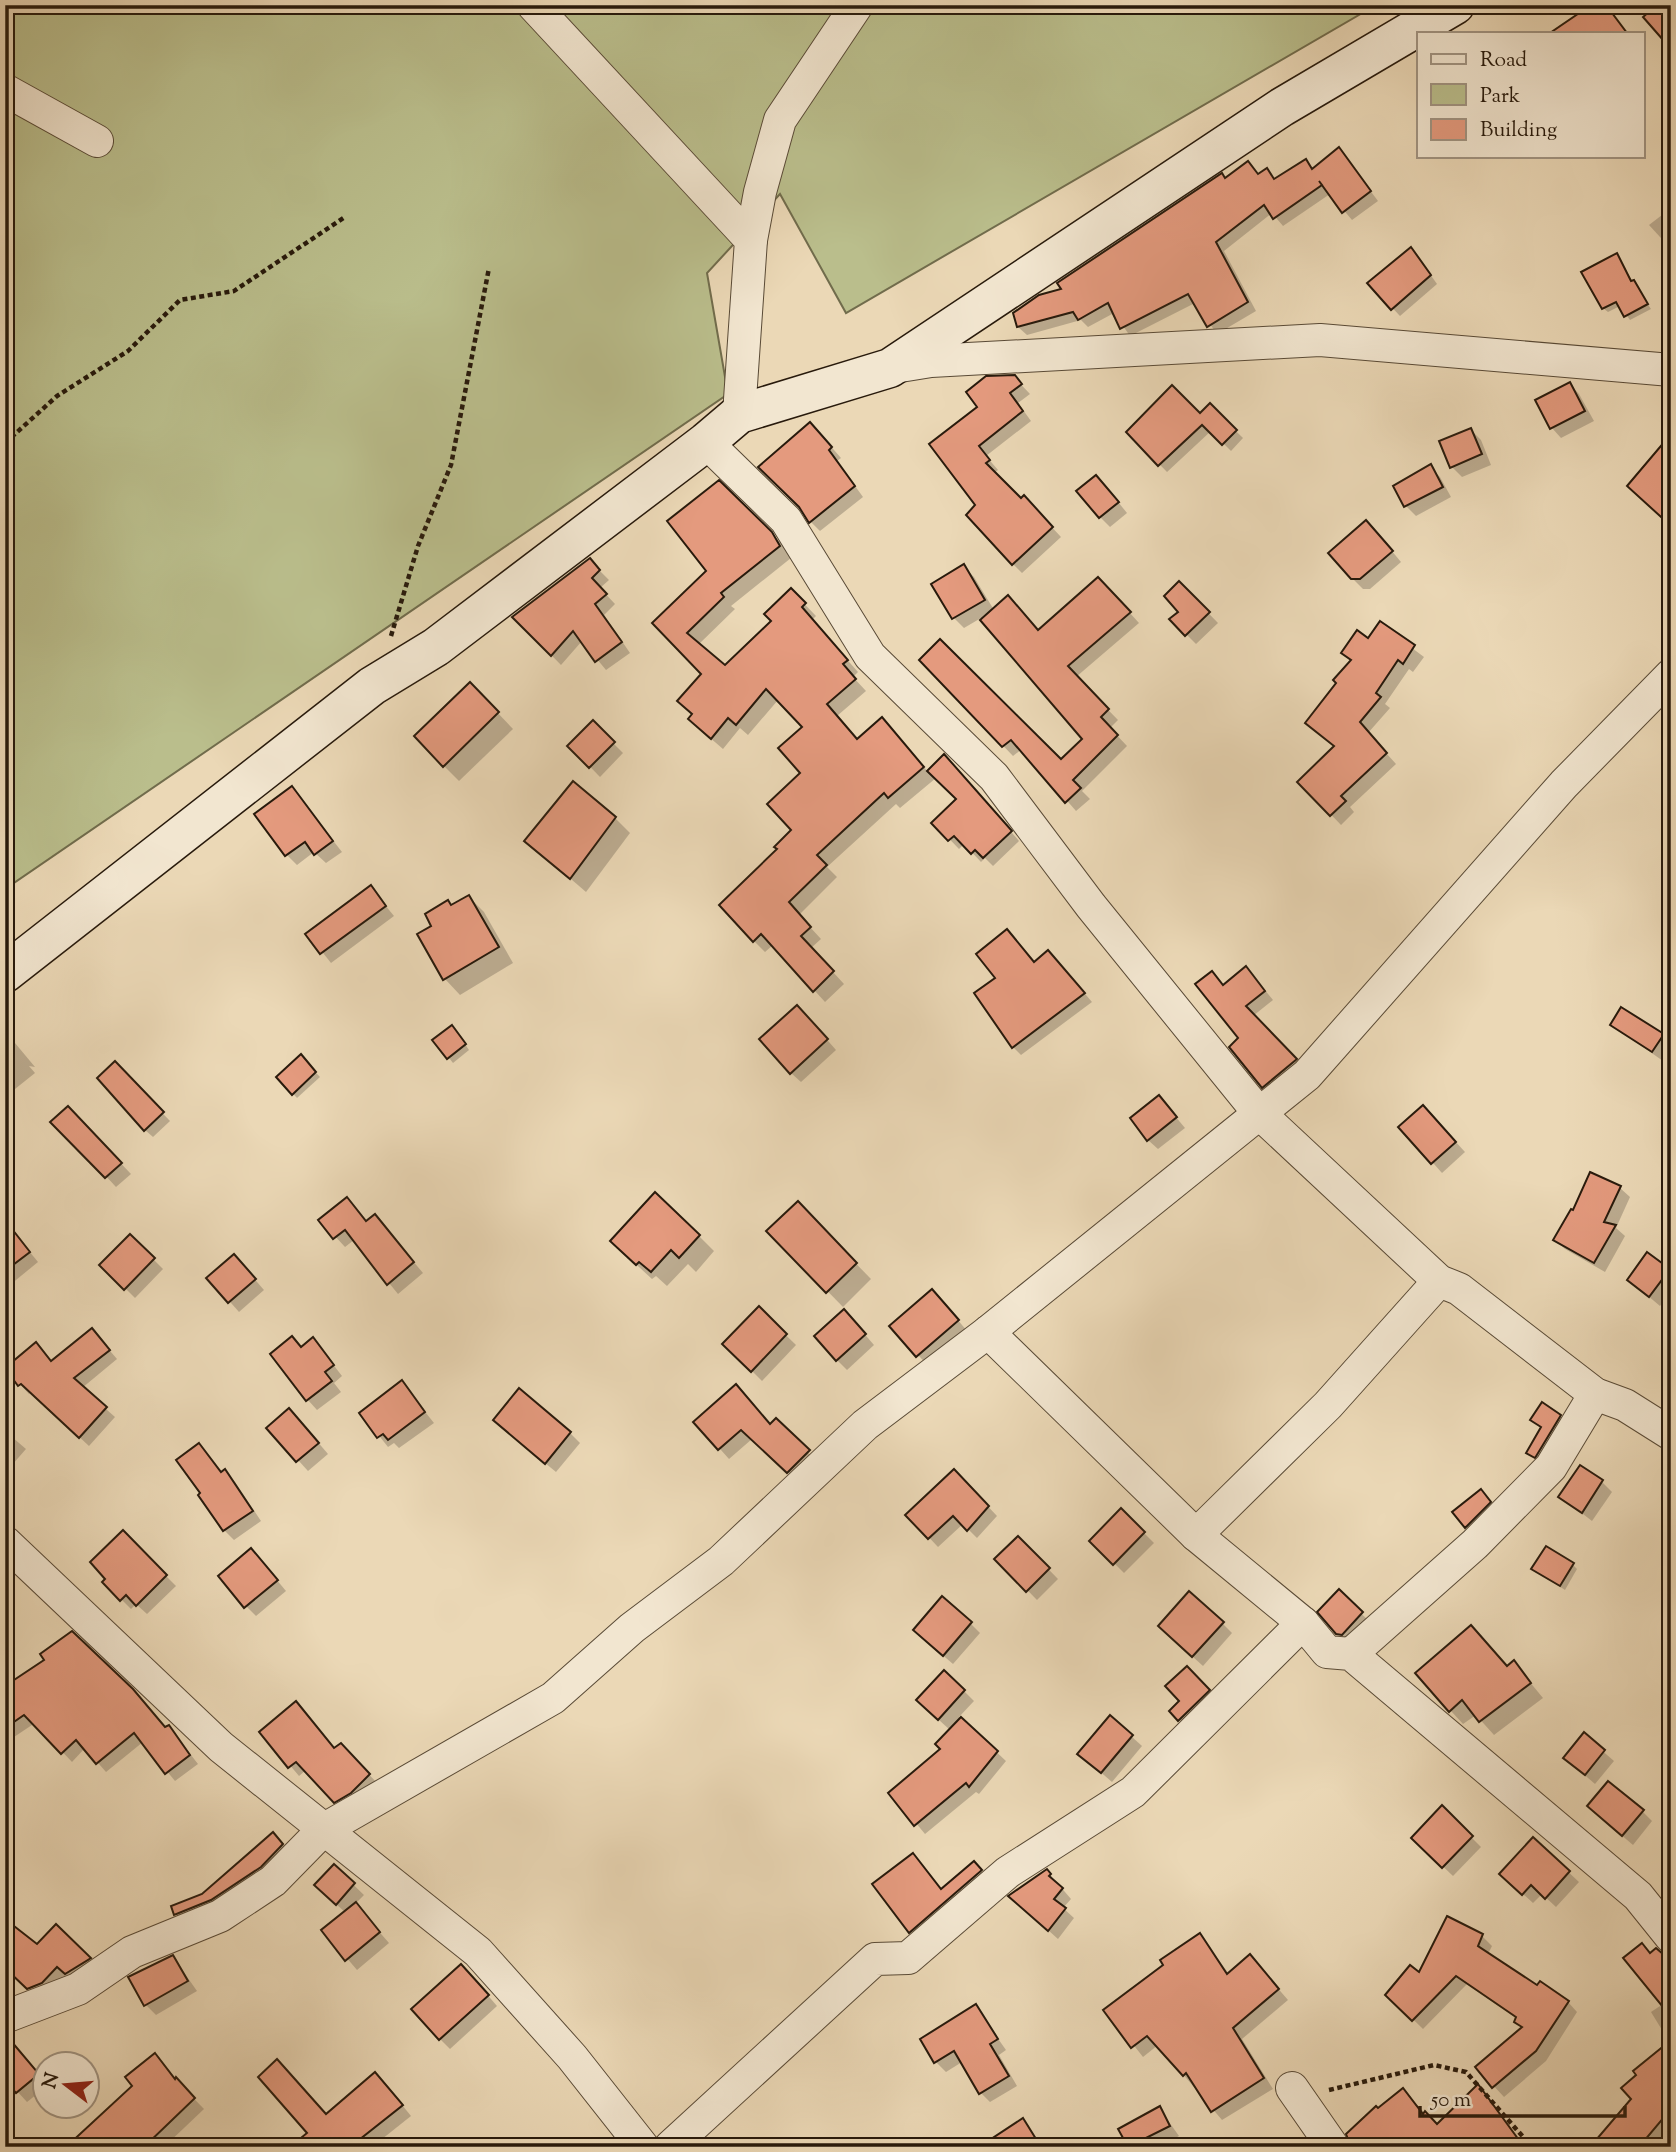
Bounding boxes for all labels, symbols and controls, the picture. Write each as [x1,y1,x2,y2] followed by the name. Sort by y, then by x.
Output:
[1417,32,1644,158] legend
[1480,46,1527,76] text: Road
[1480,82,1521,112] text: Park
[1480,116,1557,146] text: Building
[32,2050,102,2120] north arrow
[37,2070,67,2092] text: N
[1420,2075,1625,2119] scale bar
[1430,2086,1471,2116] text: 50 m

